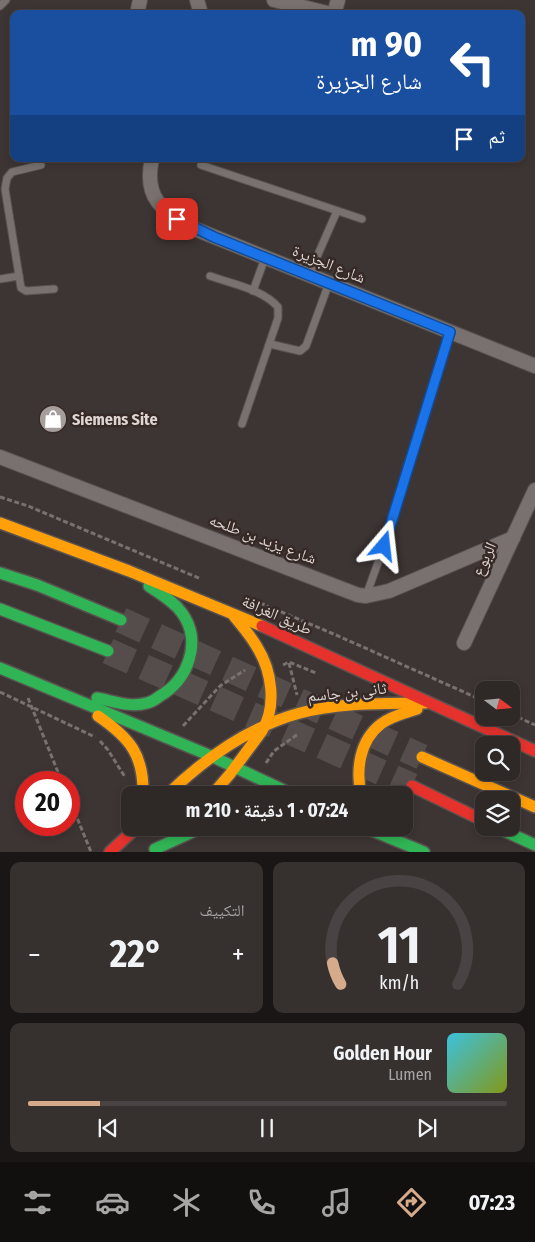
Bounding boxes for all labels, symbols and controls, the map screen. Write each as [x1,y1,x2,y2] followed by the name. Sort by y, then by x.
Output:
[351,23,422,65] text: 90 m
[440,30,505,95] icon: left
[316,68,422,95] text: شارع الجزيرة
[450,125,478,153] icon: arrive
[488,125,505,148] text: ثم
[156,198,198,240] pin
[163,205,191,233] icon: arrive
[289,241,368,288] street label: شارع الجزيرة
[38,404,68,434] shop icon: Siemens Site
[72,410,158,429] place label: Siemens Site
[207,510,319,569] street label: شارع يزيد بن طلحه
[357,519,409,571] position arrow
[468,539,501,579] street label: الربوع
[239,591,315,640] street label: طريق الغرافة
[307,678,388,707] street label: ثانى بن جاسم
[475,681,520,726] north arrow
[475,681,520,836] map controls
[475,736,520,781] button: search
[15,771,80,836] speed limit sign: 20
[475,791,520,836] button: layers
[186,799,348,822] text: 07:24 · 1 دقيقة · 210 m
[200,901,245,920] text: التكييف
[377,914,420,977] text: 11
[110,931,163,977] text: 22°
[28,938,41,971] text: −
[232,938,245,971] text: +
[379,972,419,994] text: km/h
[333,1042,432,1065] text: Golden Hour
[388,1065,432,1084] text: Lumen
[94,1114,122,1142] icon: previous
[253,1114,281,1142] icon: pause
[413,1114,441,1142] icon: next
[20,1185,55,1220] icon: filters
[95,1185,130,1220] icon: car
[169,1185,204,1220] icon: climate
[244,1185,279,1220] icon: phone
[319,1185,354,1220] icon: music
[394,1185,429,1220] icon: directions
[469,1189,515,1216] text: 07:23

